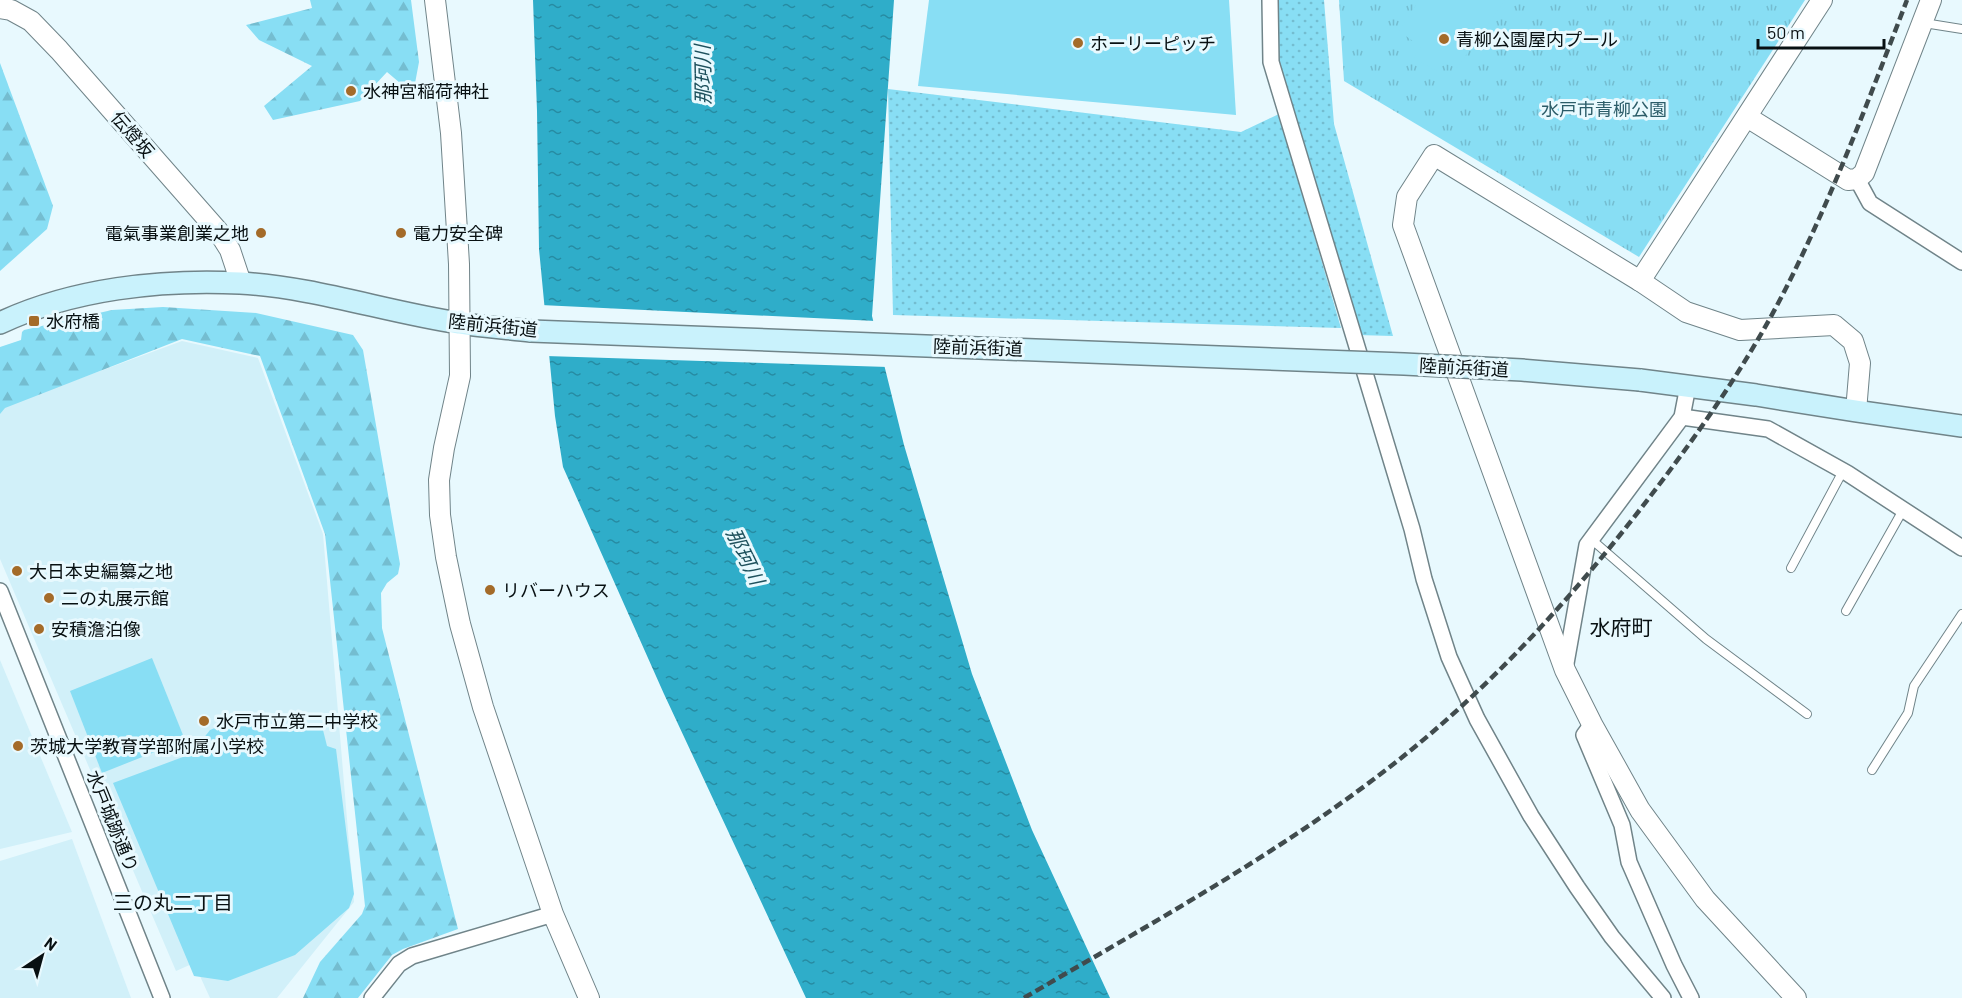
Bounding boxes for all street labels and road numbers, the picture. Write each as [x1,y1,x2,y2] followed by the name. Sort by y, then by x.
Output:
[107,106,159,162] street label: 伝燈坂
[447,309,539,341] street label: 陸前浜街道
[933,334,1023,360] street label: 陸前浜街道
[1418,354,1510,380] street label: 陸前浜街道
[83,767,143,875] street label: 水戸城跡通り

